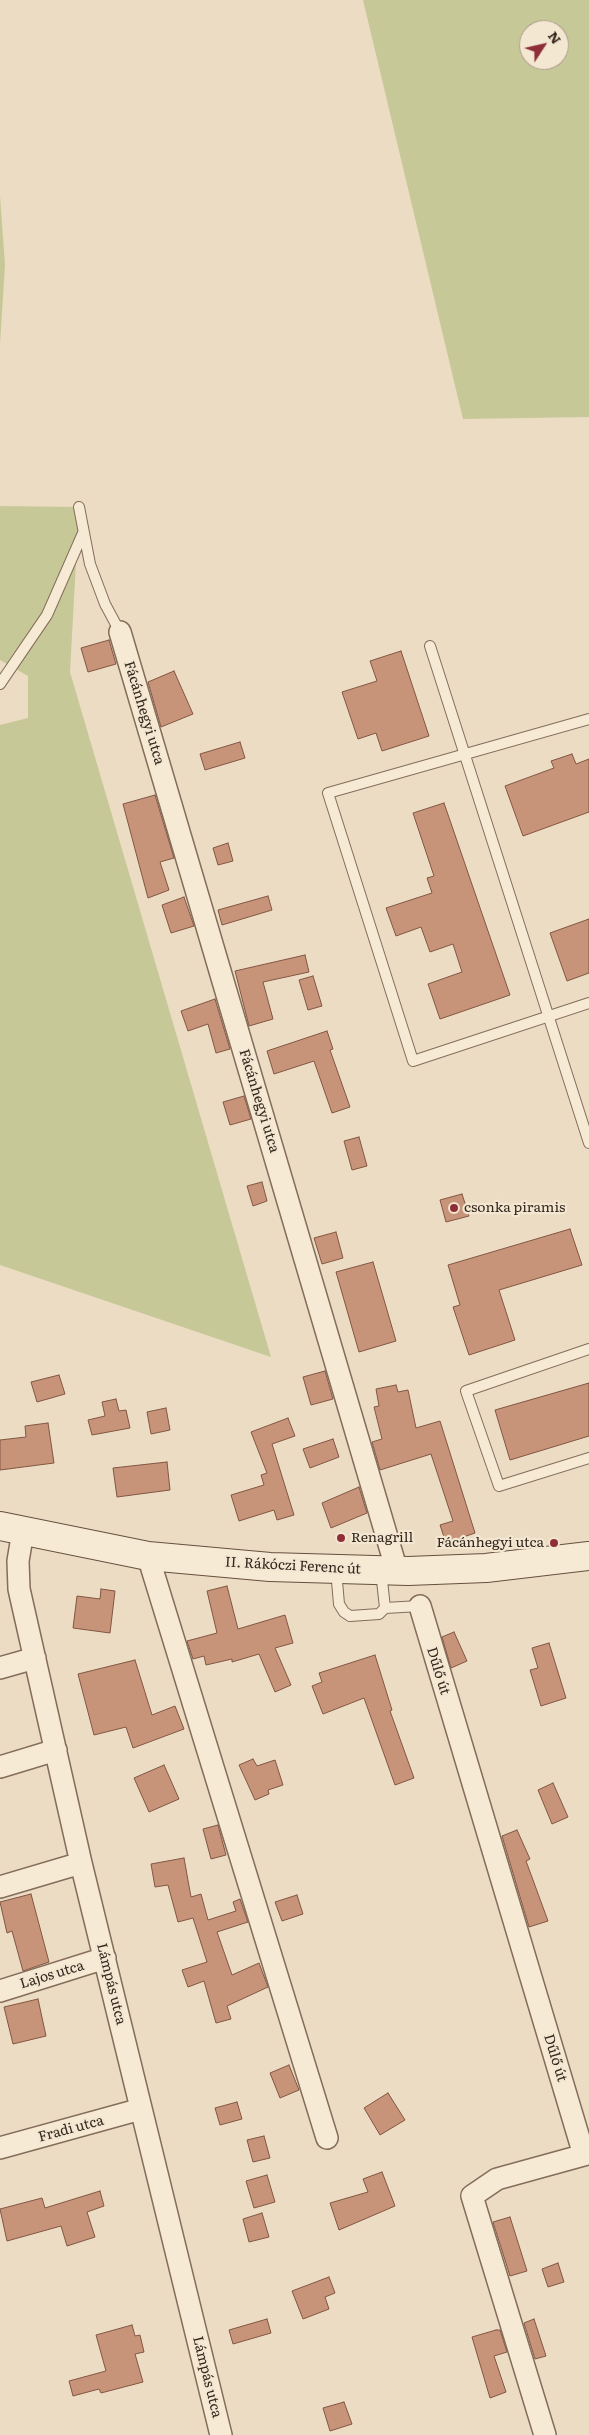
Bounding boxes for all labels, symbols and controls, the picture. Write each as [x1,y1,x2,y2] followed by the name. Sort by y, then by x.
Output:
[519,20,569,70] north arrow
[544,26,567,48] text: N
[120,659,168,767] street label: Fácánhegyi utca
[235,1047,283,1155] street label: Fácánhegyi utca
[464,1200,565,1216] place label: csonka piramis
[448,1202,460,1214] marker: csonka piramis
[351,1530,413,1546] place label: Renagrill
[335,1532,347,1544] marker: Renagrill
[436,1535,544,1551] place label: Fácánhegyi utca
[548,1537,560,1549] marker: Fácánhegyi utca
[225,1554,361,1578] street label: II. Rákóczi Ferenc út
[423,1645,453,1697] street label: Dűlő út
[93,1941,129,2027] street label: Lámpás utca
[18,1957,86,1993] street label: Lajos utca
[540,2032,570,2084] street label: Dűlő út
[36,2112,106,2146] street label: Fradi utca
[189,2334,225,2420] street label: Lámpás utca

